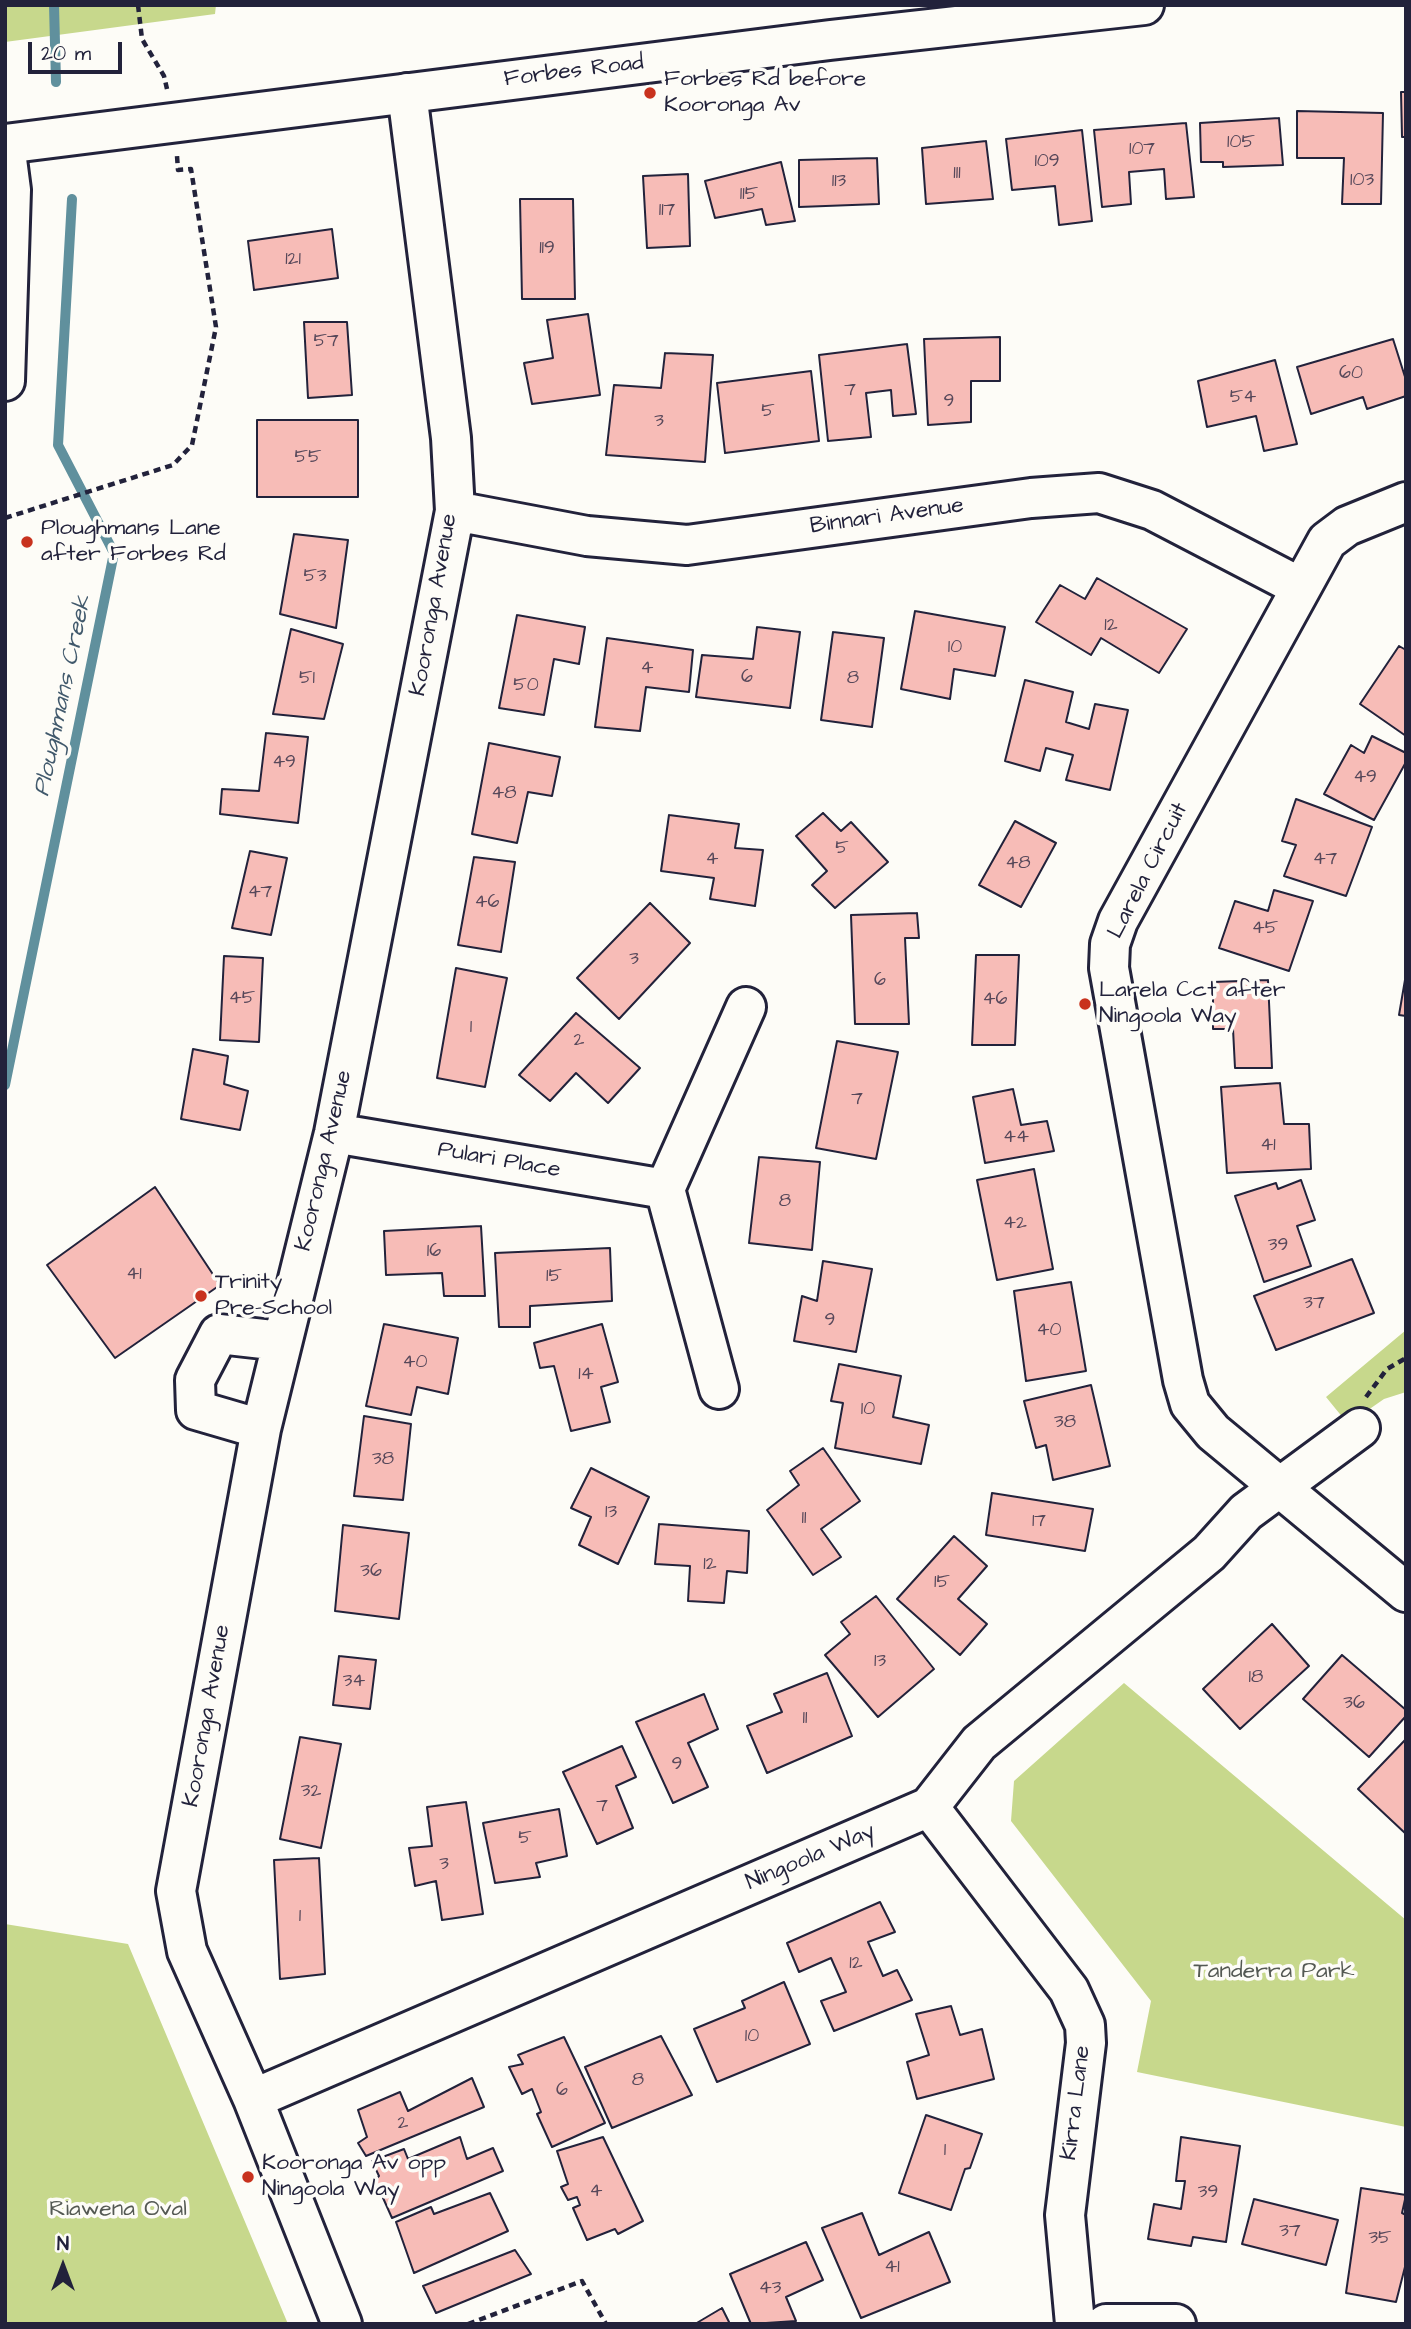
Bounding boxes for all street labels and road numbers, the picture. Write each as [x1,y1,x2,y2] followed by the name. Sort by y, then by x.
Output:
[503,50,645,94] street label: Forbes Road
[809,493,965,541] street label: Binnari Avenue
[405,512,465,698] street label: Kooronga Avenue
[1103,798,1195,944] street label: Larela Circuit
[291,1068,359,1254] street label: Kooronga Avenue
[436,1137,562,1185] street label: Pulari Place
[178,1623,238,1809] street label: Kooronga Avenue
[742,1818,880,1898] street label: Ningoola Way
[1056,2044,1098,2162] street label: Kirra Lane

